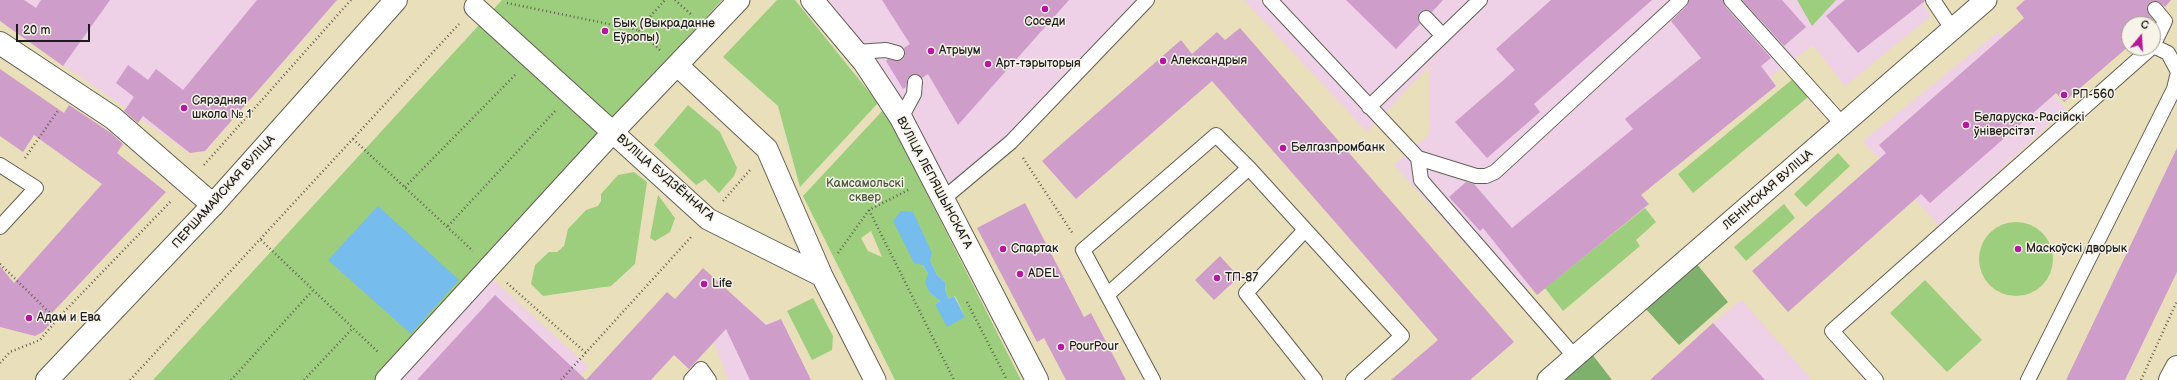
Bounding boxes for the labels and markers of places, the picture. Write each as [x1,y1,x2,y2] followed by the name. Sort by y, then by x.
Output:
[1040,4,1050,14] marker: Соседи
[1025,15,1065,29] place label: Соседи
[613,17,715,45] place label: Бык (Выкраданне Еўропы)
[600,26,610,36] marker: Бык (Выкраданне Еўропы)
[939,44,981,58] place label: Атрыум
[926,46,936,56] marker: Атрыум
[1171,54,1247,68] place label: Александрыя
[1158,56,1168,66] marker: Александрыя
[996,57,1081,71] place label: Арт-тэрыторыя
[983,59,993,69] marker: Арт-тэрыторыя
[2072,88,2114,102] place label: РП-560
[2059,90,2069,100] marker: РП-560
[192,94,251,122] place label: Сярэдняя школа № 1
[179,103,189,113] marker: Сярэдняя школа № 1
[1974,111,2084,139] place label: Беларуска-Расійскі ўніверсітэт
[1961,120,1971,130] marker: Беларуска-Расійскі ўніверсітэт
[1291,141,1385,155] place label: Белгазпромбанк
[1278,143,1288,153] marker: Белгазпромбанк
[1011,242,1059,256] place label: Спартак
[2026,242,2127,256] place label: Маскоўскі дворык
[998,244,1008,254] marker: Спартак
[2013,244,2023,254] marker: Маскоўскі дворык
[1028,267,1059,281] place label: ADEL
[1015,269,1025,279] marker: ADEL
[1225,271,1258,285] place label: ТП-87
[1212,273,1222,283] marker: ТП-87
[712,277,732,291] place label: Life
[699,279,709,289] marker: Life
[37,311,101,325] place label: Адам и Ева
[24,313,34,323] marker: Адам и Ева
[1069,340,1119,354] place label: PourPour
[1056,342,1066,352] marker: PourPour

